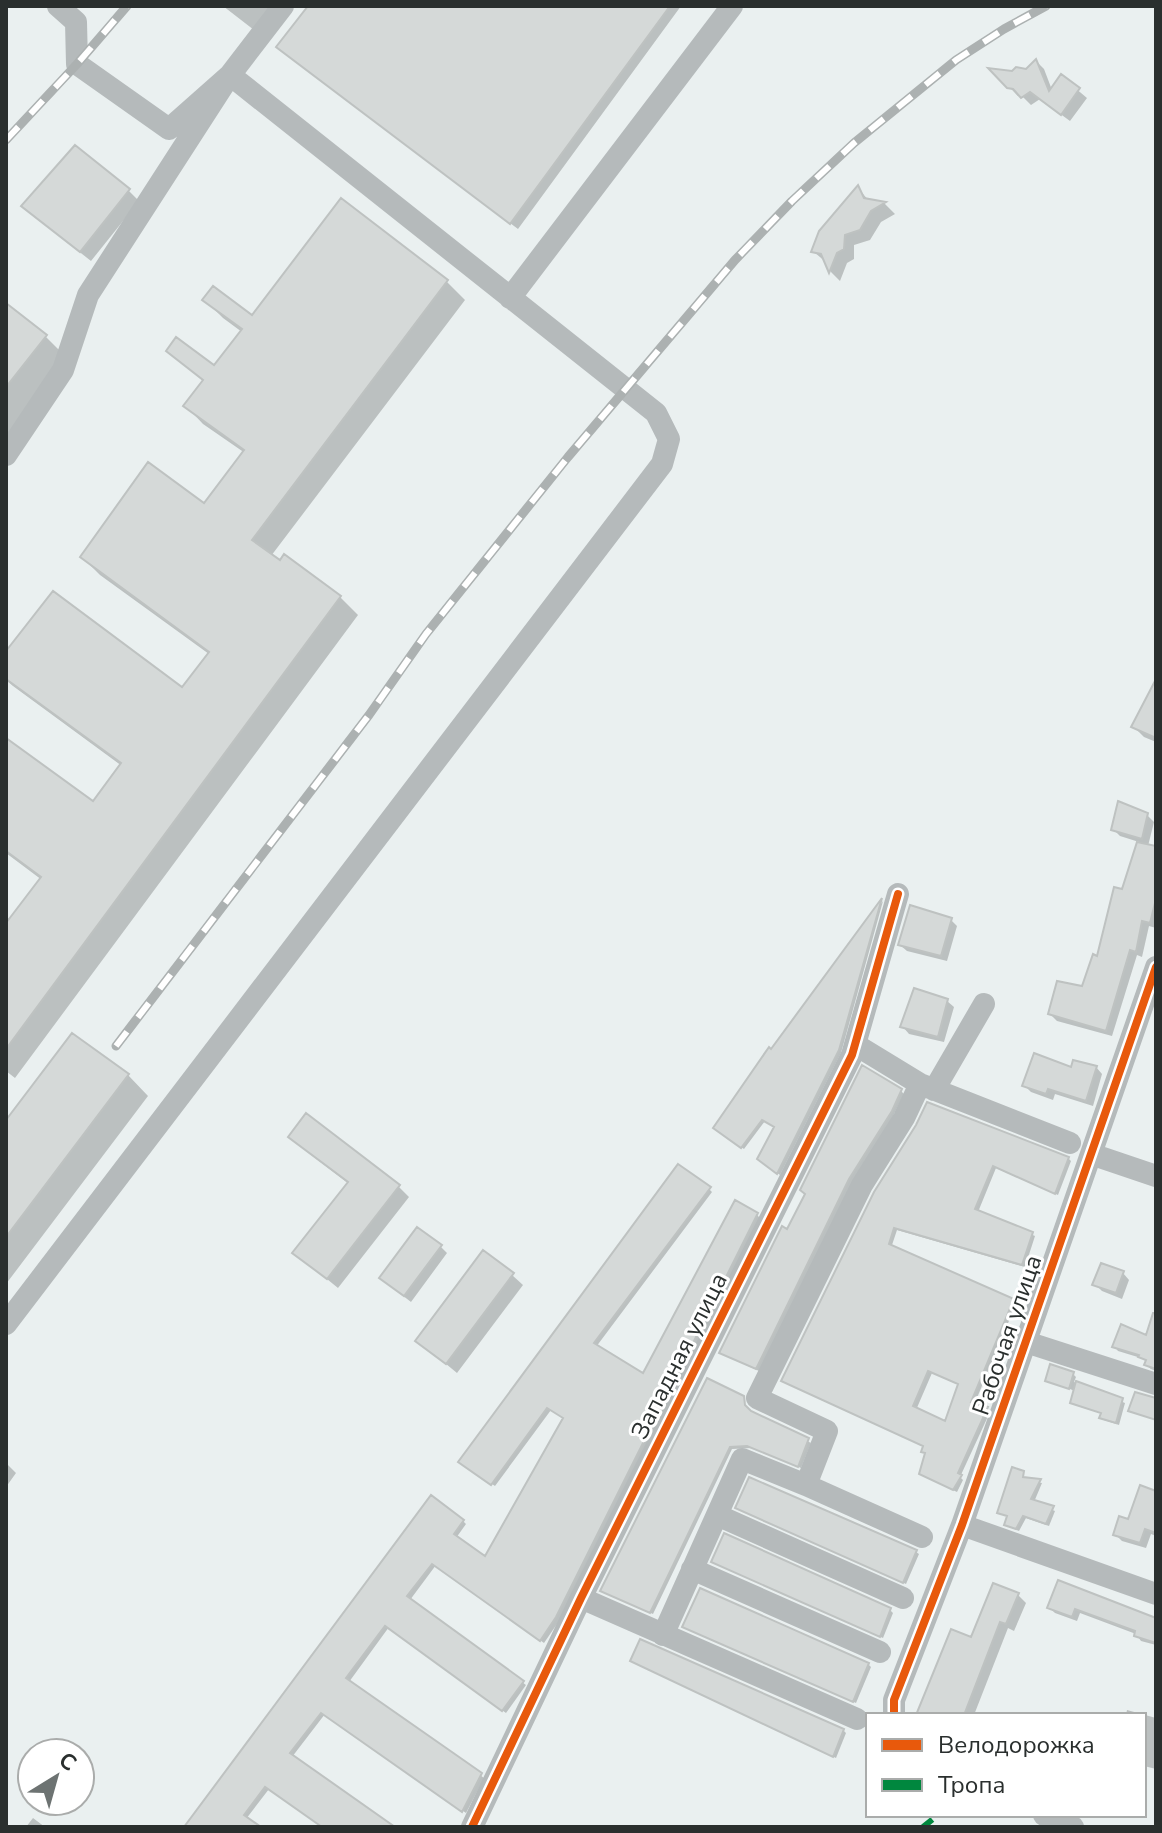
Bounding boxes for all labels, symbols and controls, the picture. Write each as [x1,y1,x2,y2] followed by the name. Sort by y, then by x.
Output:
[965,1251,1049,1419] street label: Рабочая улица
[623,1267,735,1445] street label: Западная улица
[866,1713,1146,1817] legend
[938,1729,1095,1761] text: Велодорожка
[16,1737,96,1817] north arrow
[52,1745,82,1778] text: С
[938,1769,1005,1801] text: Тропа

